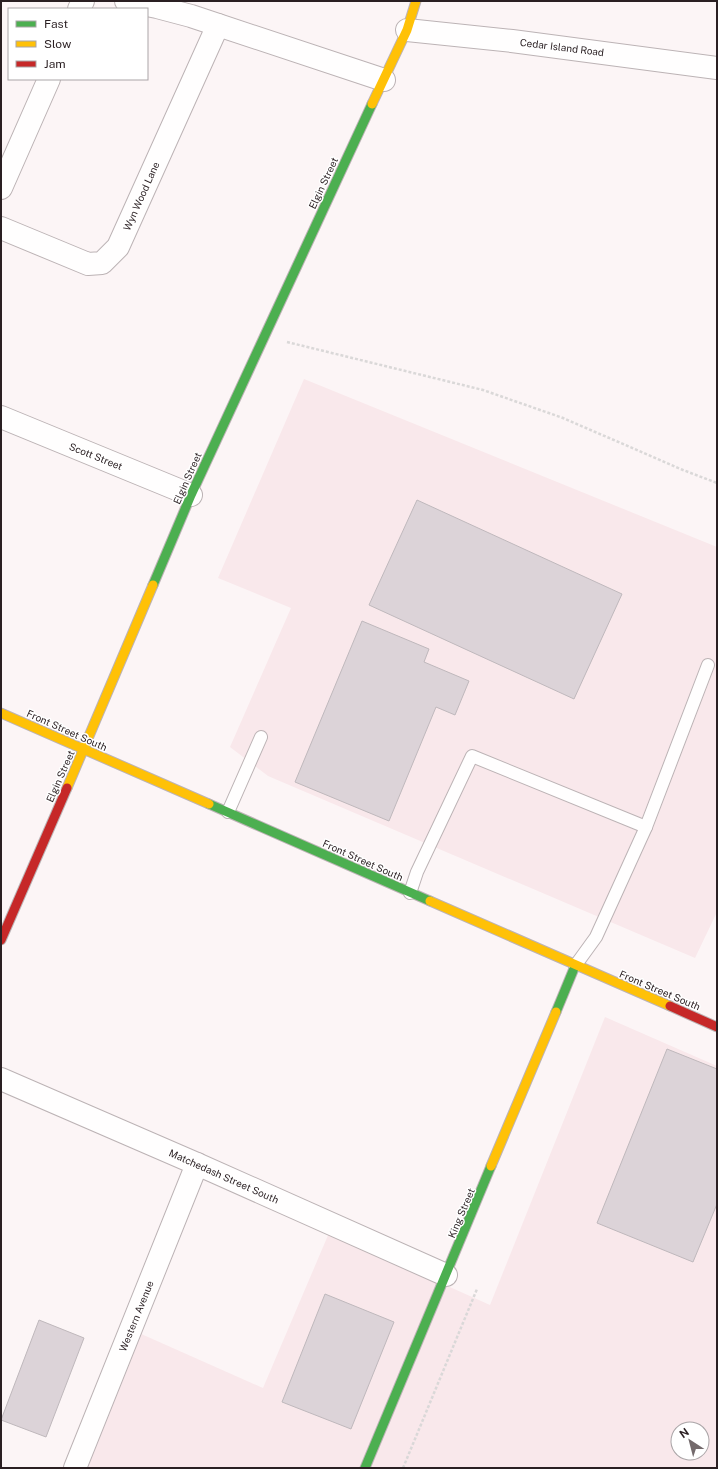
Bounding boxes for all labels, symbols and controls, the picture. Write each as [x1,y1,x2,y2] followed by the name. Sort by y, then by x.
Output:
[8,8,148,80] legend
[44,17,69,31] text: Fast
[519,36,605,58] street label: Cedar Island Road
[44,37,72,51] text: Slow
[44,57,66,71] text: Jam
[306,155,340,211] street label: Elgin Street
[120,159,162,232] street label: Wyn Wood Lane
[68,440,125,472] street label: Scott Street
[170,450,204,506] street label: Elgin Street
[25,707,109,753] street label: Front Street South
[43,748,77,804] street label: Elgin Street
[321,837,405,883] street label: Front Street South
[618,968,702,1013] street label: Front Street South
[167,1146,281,1206] street label: Matchedash Street South
[445,1186,477,1240] street label: King Street
[116,1278,156,1353] street label: Western Avenue
[670,1421,710,1461] north arrow
[677,1426,691,1440] text: N

